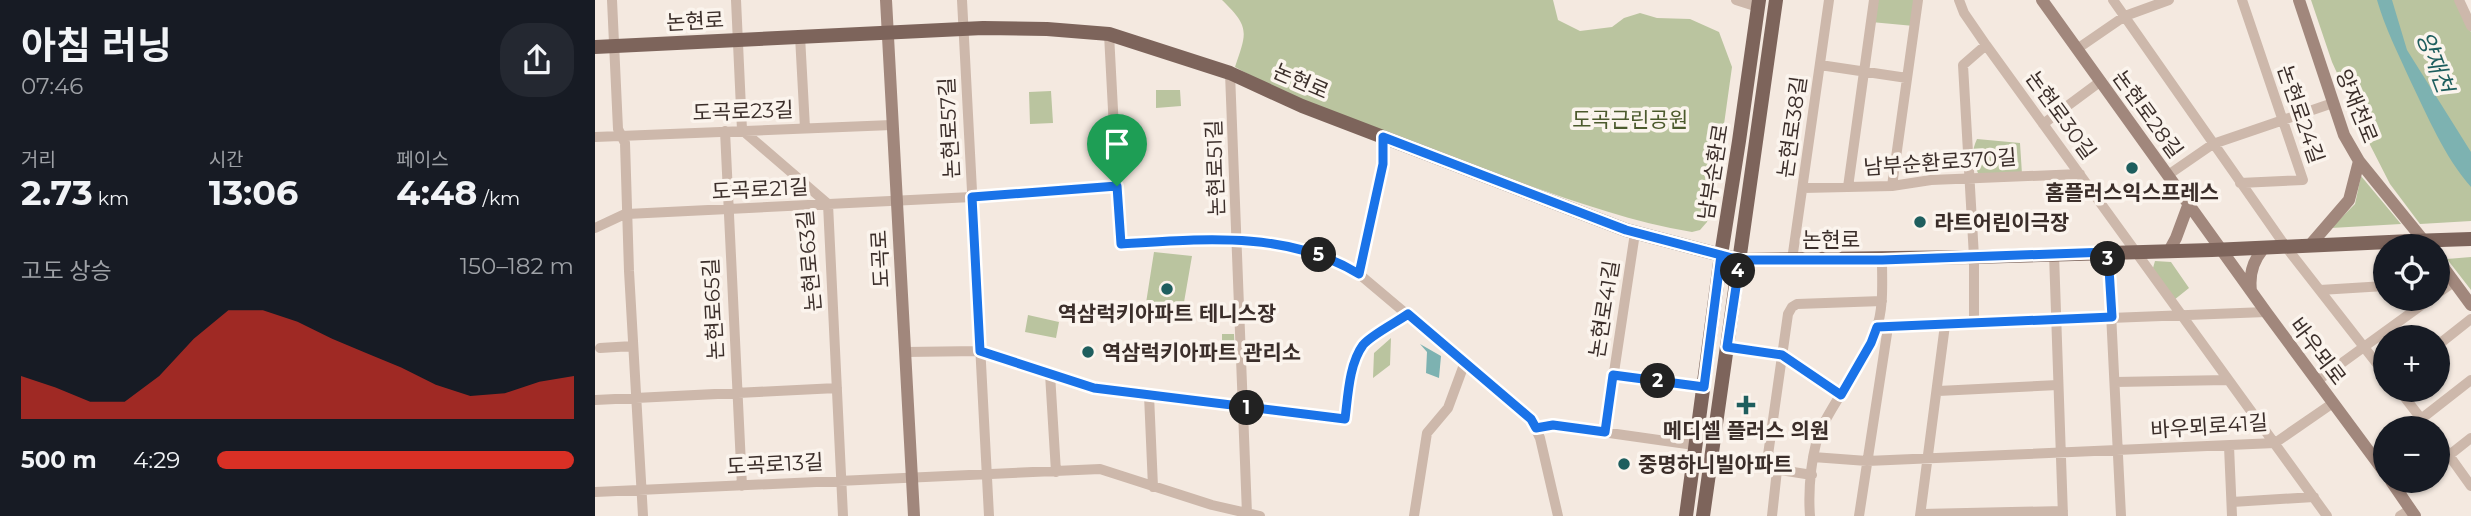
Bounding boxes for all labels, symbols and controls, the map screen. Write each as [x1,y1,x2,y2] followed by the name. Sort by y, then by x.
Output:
[665,7,725,35] street label: 논현로
[21,22,172,69] text: 아침 러닝
[500,23,574,97] button: share
[2411,27,2460,99] water label: 양재천
[1269,58,1333,104] street label: 논현로
[2272,61,2330,167] street label: 논현로24길
[2108,65,2188,163] street label: 논현로28길
[2331,65,2383,147] street label: 양재천로
[2021,66,2101,164] street label: 논현로30길
[21,72,83,100] text: 07:46
[1772,74,1812,180] street label: 논현로38길
[934,77,964,179] street label: 논현로57길
[692,97,794,125] street label: 도곡로23길
[1572,107,1688,132] park label: 도곡근린공원
[1087,114,1147,186] pin
[1201,119,1229,217] street label: 논현로51길
[1693,122,1733,222] street label: 남부순환로
[1098,125,1136,163] icon: arrive
[1863,144,2017,180] street label: 남부순환로370길
[21,148,56,171] text: 거리
[209,148,244,171] text: 시간
[396,148,449,171] text: 페이스
[2124,160,2140,176] marker: 홈플러스익스프레스
[21,171,93,214] text: 2.73
[209,171,298,214] text: 13:06
[396,171,477,214] text: 4:48
[711,174,809,204] street label: 도곡로21길
[2045,180,2219,205] place label: 홈플러스익스프레스
[93,187,129,210] text: km
[477,187,520,210] text: /km
[792,209,826,313] street label: 논현로63길
[1934,210,2069,235] place label: 라트어린이극장
[1912,214,1928,230] marker: 라트어린이극장
[1802,227,1860,252] street label: 논현로
[866,229,894,289] street label: 도곡로
[2373,234,2450,493] map controls
[2373,234,2450,311] button: locate
[1301,238,1337,272] pin: 5
[2091,242,2125,276] pin: 3
[1313,243,1324,266] text: 5
[2102,247,2113,270] text: 3
[460,252,574,280] text: 150–182 m
[1721,254,1755,288] pin: 4
[21,257,112,285] text: 고도 상승
[698,257,728,361] street label: 논현로65길
[1584,259,1624,359] street label: 논현로41길
[1731,259,1744,282] text: 4
[1159,281,1175,297] marker: 역삼럭키아파트 테니스장
[1058,301,1276,326] place label: 역삼럭키아파트 테니스장
[2285,313,2351,389] street label: 바우뫼로
[2373,325,2450,402] button: +
[1102,340,1301,365] place label: 역삼럭키아파트 관리소
[1080,344,1096,360] marker: 역삼럭키아파트 관리소
[1641,364,1675,398] pin: 2
[1652,369,1663,392] text: 2
[1229,390,1265,426] pin: 1
[1736,395,1756,415] marker: 메디셀 플러스 의원
[1243,396,1250,419] text: 1
[2149,409,2269,443] street label: 바우뫼로41길
[2373,416,2450,493] button: −
[1663,418,1829,443] place label: 메디셀 플러스 의원
[21,446,97,474] text: 500 m
[133,446,180,474] text: 4:29
[726,449,824,479] street label: 도곡로13길
[1638,452,1793,477] place label: 중명하니빌아파트
[1616,456,1632,472] marker: 중명하니빌아파트

